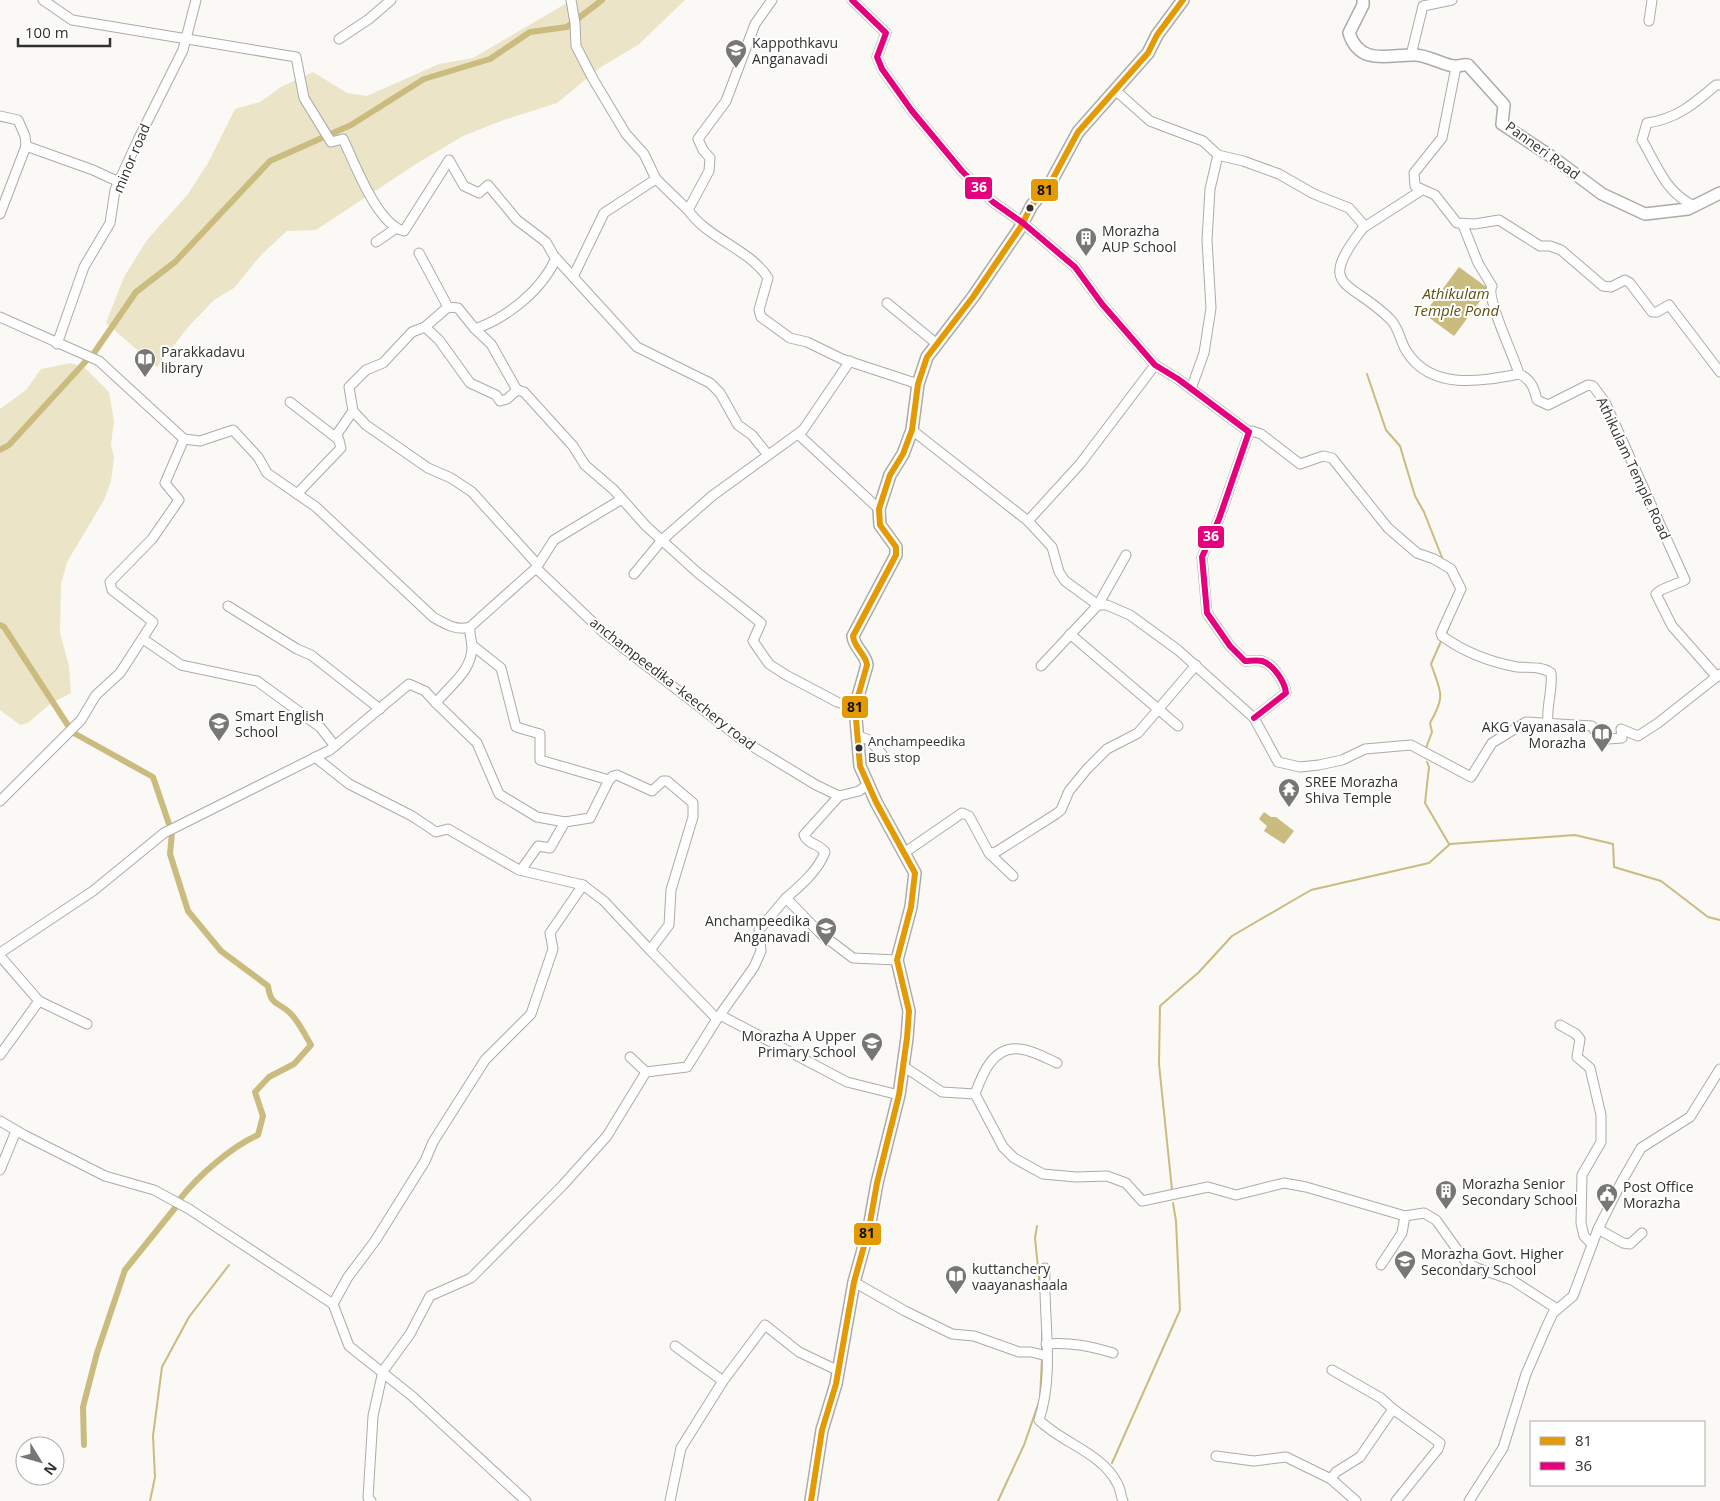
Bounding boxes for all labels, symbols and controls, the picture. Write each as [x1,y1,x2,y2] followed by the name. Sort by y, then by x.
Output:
[18,15,110,47] scale bar
[25,22,69,42] text: 100 m
[752,33,838,68] place label: Kappothkavu Anganavadi
[724,38,748,69] school or university icon: Kappothkavu Anganavadi
[1502,117,1584,183] street label: Panneri Road
[108,121,154,195] street label: minor road
[964,176,993,200] line badge: 36
[971,177,987,196] text: 36
[1030,178,1059,202] line badge: 81
[1037,180,1053,199] text: 81
[1025,203,1035,213] unlabelled marker
[1102,221,1176,256] place label: Morazha AUP School
[1074,226,1098,257] building icon: Morazha AUP School
[1413,283,1499,320] water label: Athikulam Temple Pond
[161,342,245,377] place label: Parakkadavu library
[133,347,157,378] library icon: Parakkadavu library
[1593,394,1675,542] street label: Athikulam Temple Road
[1197,525,1225,549] line badge: 36
[1203,526,1219,545] text: 36
[586,612,760,754] street label: anchampeedika -keechery road
[841,695,869,719] line badge: 81
[847,697,863,716] text: 81
[235,706,324,741] place label: Smart English School
[207,711,231,742] school or university icon: Smart English School
[1482,717,1586,752] place label: AKG Vayanasala Morazha
[1590,722,1614,753] library icon: AKG Vayanasala Morazha
[868,732,966,766] place label: Anchampeedika Bus stop
[854,743,864,753] marker: Anchampeedika Bus stop
[1305,772,1398,807] place label: SREE Morazha Shiva Temple
[1277,777,1301,808] temple icon: SREE Morazha Shiva Temple
[705,911,810,946] place label: Anchampeedika Anganavadi
[814,916,838,947] school or university icon: Anchampeedika Anganavadi
[742,1026,856,1061] place label: Morazha A Upper Primary School
[860,1031,884,1062] school or university icon: Morazha A Upper Primary School
[1462,1174,1577,1209] place label: Morazha Senior Secondary School
[1623,1177,1694,1212] place label: Post Office Morazha
[1434,1179,1458,1210] building icon: Morazha Senior Secondary School
[1595,1182,1619,1213] public building icon: Post Office Morazha
[853,1222,882,1246] line badge: 81
[859,1223,875,1242] text: 81
[1421,1244,1564,1279] place label: Morazha Govt. Higher Secondary School
[1393,1249,1417,1280] school or university icon: Morazha Govt. Higher Secondary School
[972,1259,1068,1294] place label: kuttanchery vaayanashaala
[944,1264,968,1295] library icon: kuttanchery vaayanashaala
[1530,1421,1705,1486] legend
[1575,1430,1592,1450] text: 81
[15,1436,65,1486] north arrow
[1575,1455,1592,1475] text: 36
[40,1459,62,1479] text: N

